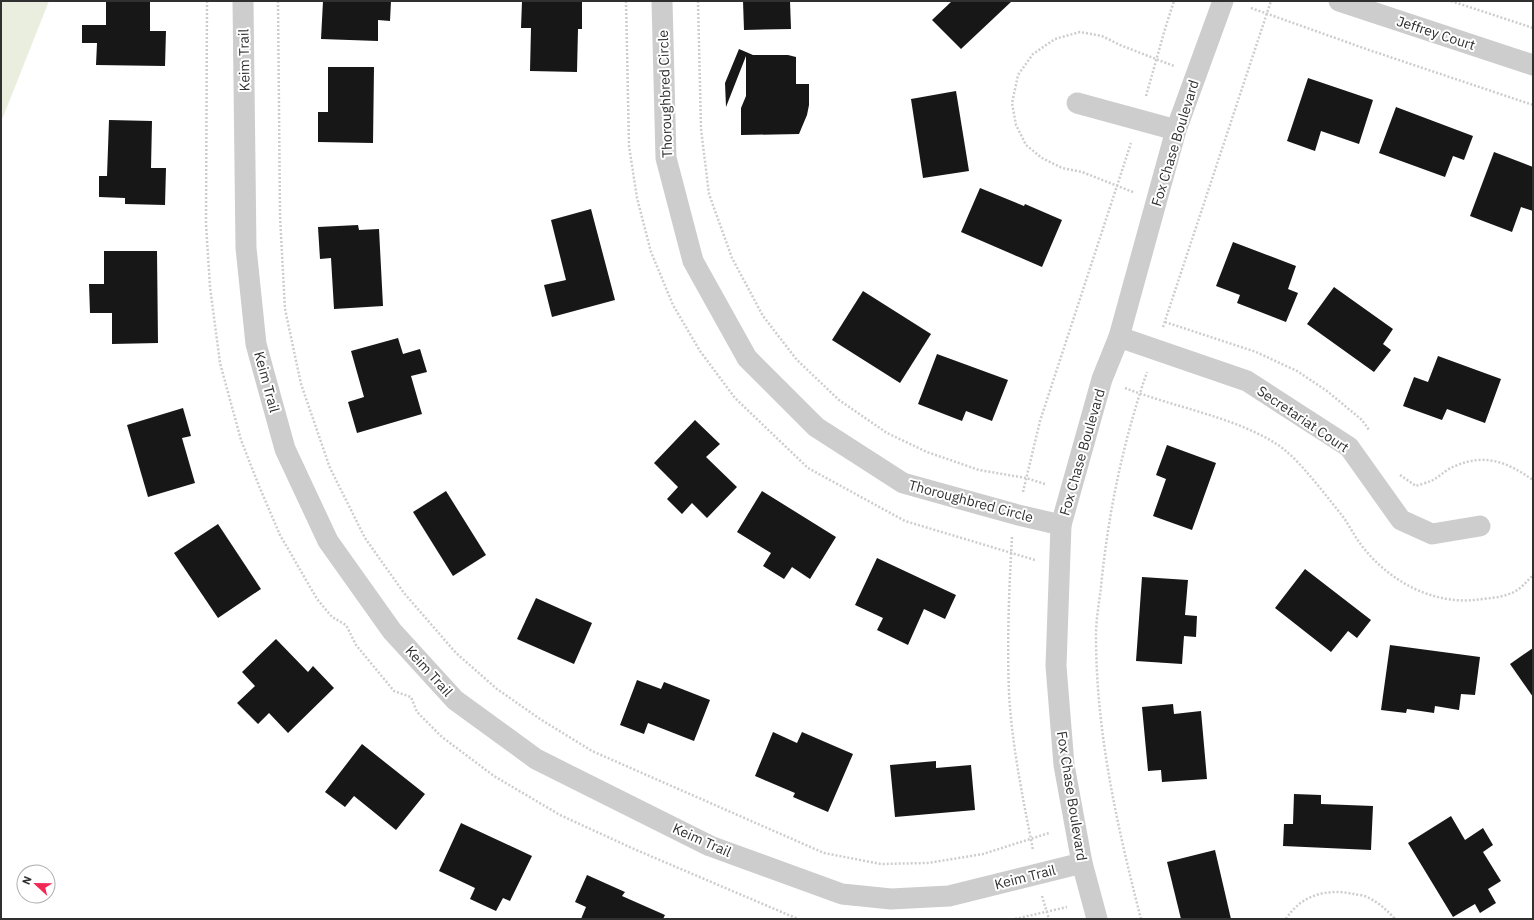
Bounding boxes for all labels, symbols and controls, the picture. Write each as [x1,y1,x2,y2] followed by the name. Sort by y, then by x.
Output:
[1394,12,1478,54] street label: Jeffrey Court
[234,28,254,91] street label: Keim Trail
[654,29,676,158] street label: Thoroughbred Circle
[1147,78,1203,208] street label: Fox Chase Boulevard
[250,349,284,415] street label: Keim Trail
[1254,382,1352,456] street label: Secretariat Court
[1055,386,1109,518] street label: Fox Chase Boulevard
[907,476,1035,526] street label: Thoroughbred Circle
[401,642,457,700] street label: Keim Trail
[1053,730,1091,862] street label: Fox Chase Boulevard
[670,819,734,861] street label: Keim Trail
[993,861,1058,893] street label: Keim Trail
[16,864,56,904] north arrow
[19,874,35,887] text: N

